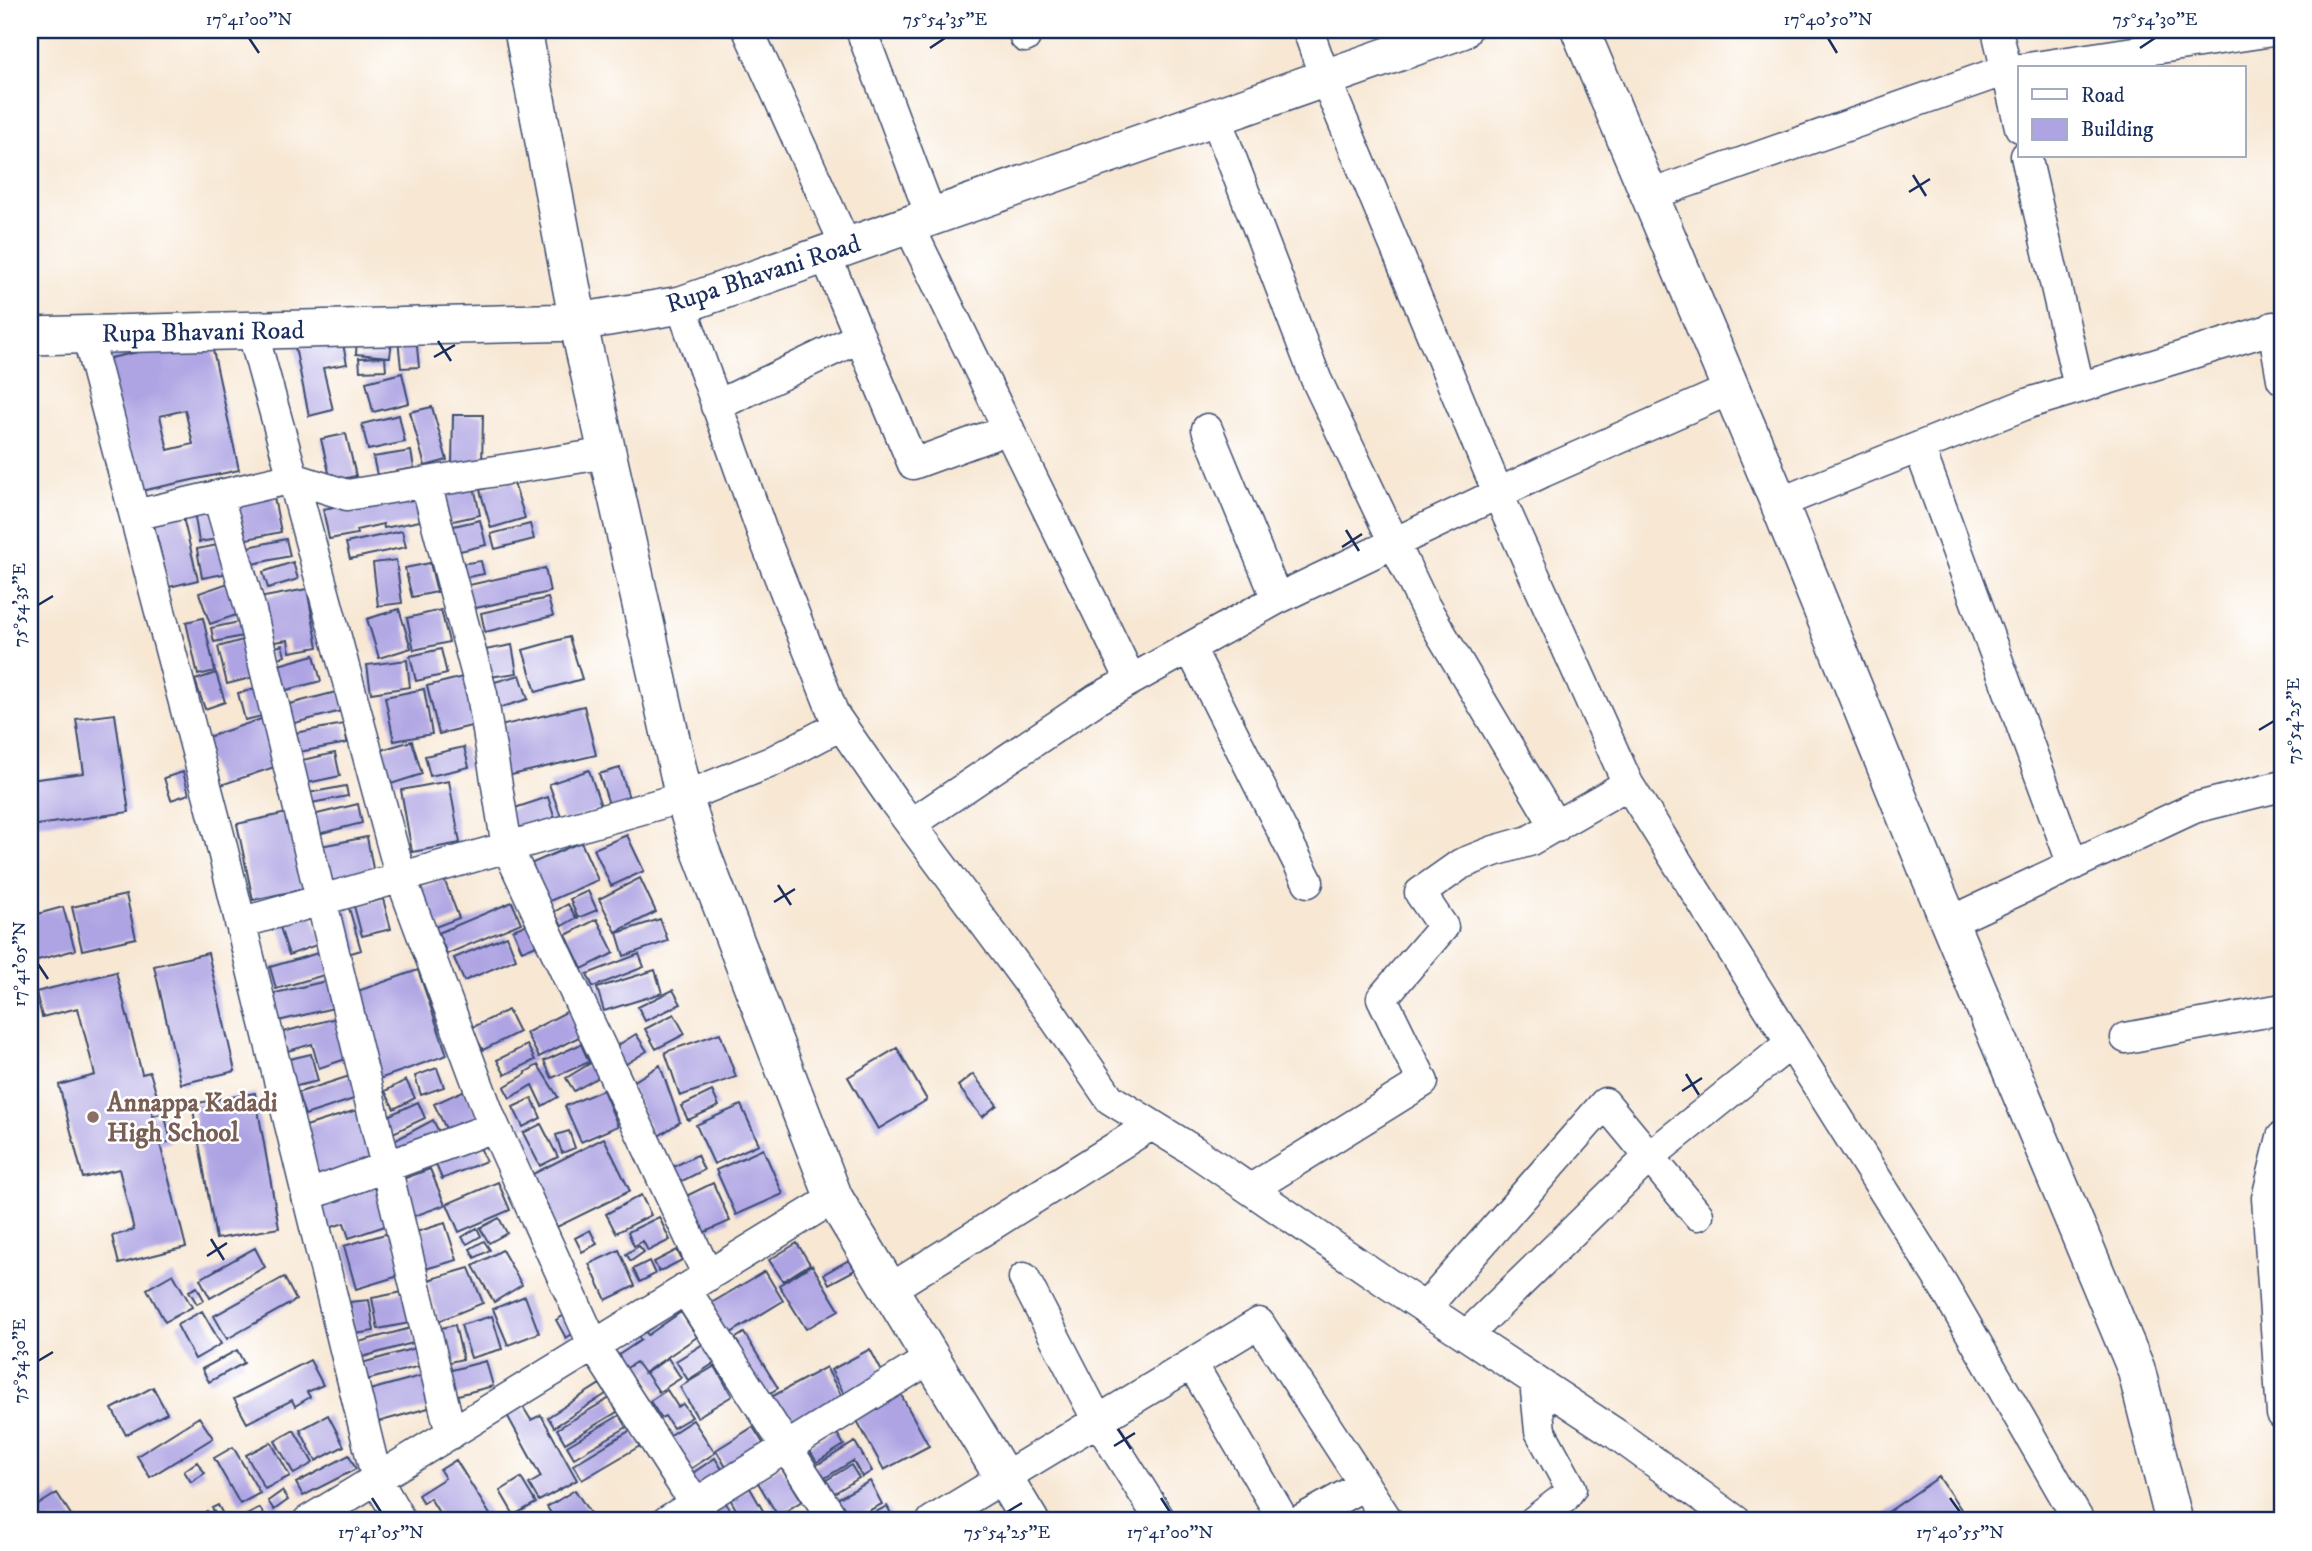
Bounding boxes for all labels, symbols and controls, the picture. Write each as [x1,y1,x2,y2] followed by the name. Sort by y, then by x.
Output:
[206,9,292,31] text: 17°41'00"N
[903,9,987,31] text: 75°54'35"E
[1784,9,1873,31] text: 17°40'50"N
[2112,9,2198,31] text: 75°54'30"E
[2018,66,2246,158] legend
[2081,83,2125,109] text: Road
[2081,117,2154,143] text: Building
[662,227,865,321] street label: Rupa Bhavani Road
[101,314,305,351] street label: Rupa Bhavani Road
[9,563,31,647] text: 75°54'35"E
[2283,678,2305,764] text: 75°54'25"E
[9,921,31,1007] text: 17°41'05"N
[106,1087,278,1150] place label: Annappa Kadadi High School
[85,1109,101,1125] marker: Annappa Kadadi High School
[9,1318,31,1404] text: 75°54'30"E
[338,1522,424,1544] text: 17°41'05"N
[964,1522,1050,1544] text: 75°54'25"E
[1127,1522,1213,1544] text: 17°41'00"N
[1916,1522,2004,1544] text: 17°40'55"N

